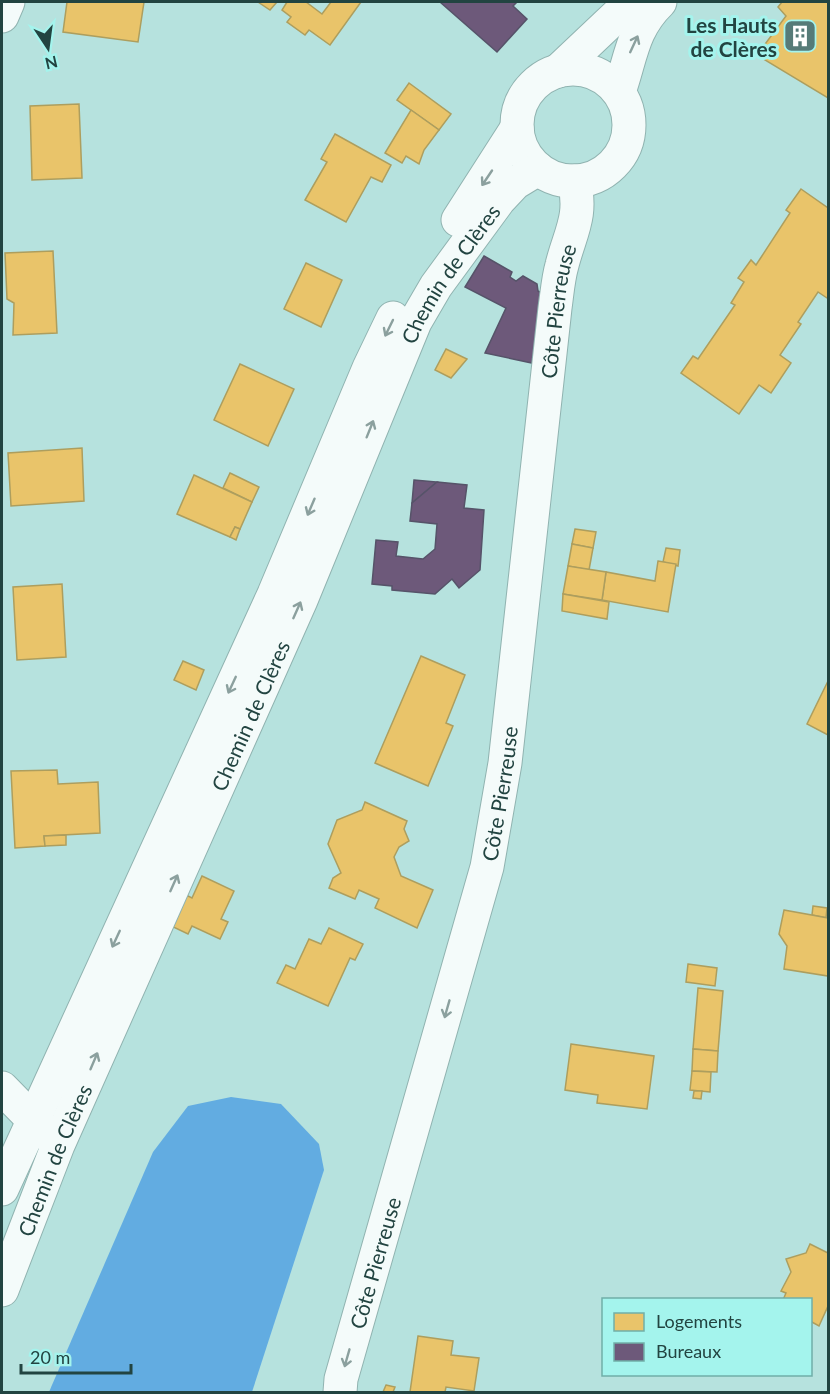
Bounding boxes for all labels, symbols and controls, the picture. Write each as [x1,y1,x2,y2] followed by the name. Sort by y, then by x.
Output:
[686,12,777,61] place label: Les Hauts de Clères
[18,18,78,78] north arrow
[782,18,818,54] building icon: Les Hauts de Clères
[628,35,640,53] one-way arrow
[43,52,60,74] text: N
[481,169,493,186] one-way arrow
[395,199,504,347] street label: Chemin de Clères
[535,240,580,380] street label: Côte Pierreuse
[382,319,394,337] one-way arrow
[365,420,376,438] one-way arrow
[305,497,316,516] one-way arrow
[292,601,303,619] one-way arrow
[205,636,294,794] street label: Chemin de Clères
[226,676,238,694] one-way arrow
[476,725,521,863] street label: Côte Pierreuse
[169,874,180,893] one-way arrow
[109,929,121,947] one-way arrow
[441,999,452,1018] one-way arrow
[89,1052,100,1070] one-way arrow
[12,1080,96,1239] street label: Chemin de Clères
[343,1194,405,1332] street label: Côte Pierreuse
[602,1298,812,1376] legend
[656,1310,742,1332] text: Logements
[21,1337,130,1375] scale bar
[656,1340,721,1362] text: Bureaux
[30,1346,70,1368] text: 20 m
[341,1348,352,1367] one-way arrow

